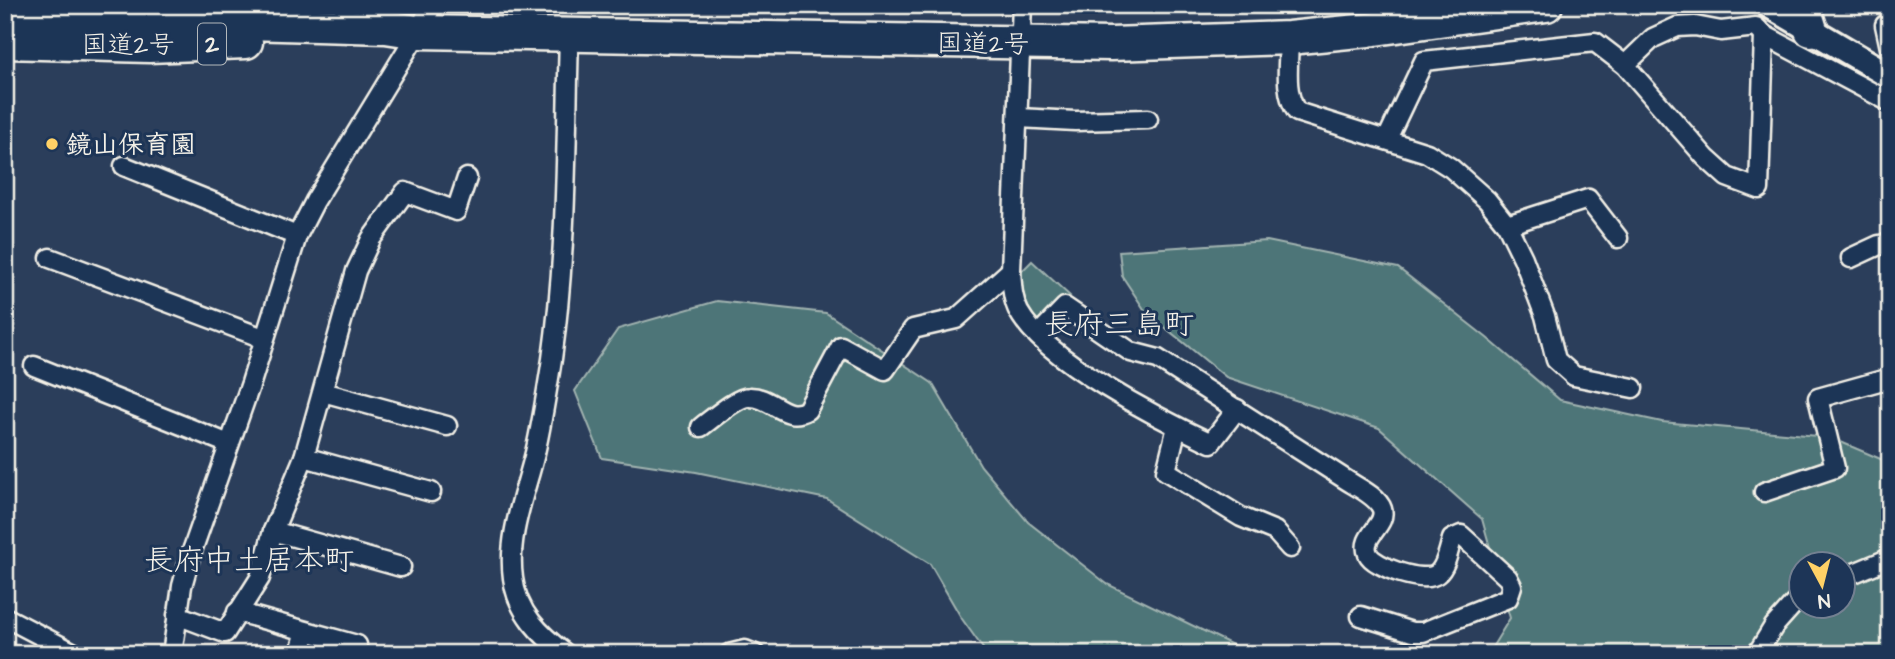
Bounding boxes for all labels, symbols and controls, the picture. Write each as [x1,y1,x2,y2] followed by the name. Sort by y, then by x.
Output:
[198,24,226,64] road number: 2
[936,25,1030,63] street label: 国道2号
[82,27,174,63] street label: 国道2号
[66,127,196,163] place label: 鏡山保育園
[44,136,60,152] marker: 鏡山保育園
[1044,304,1194,346] district label: 長府三島町
[144,540,354,582] district label: 長府中土居本町
[1786,550,1856,620] north arrow
[1816,586,1831,615] text: N

